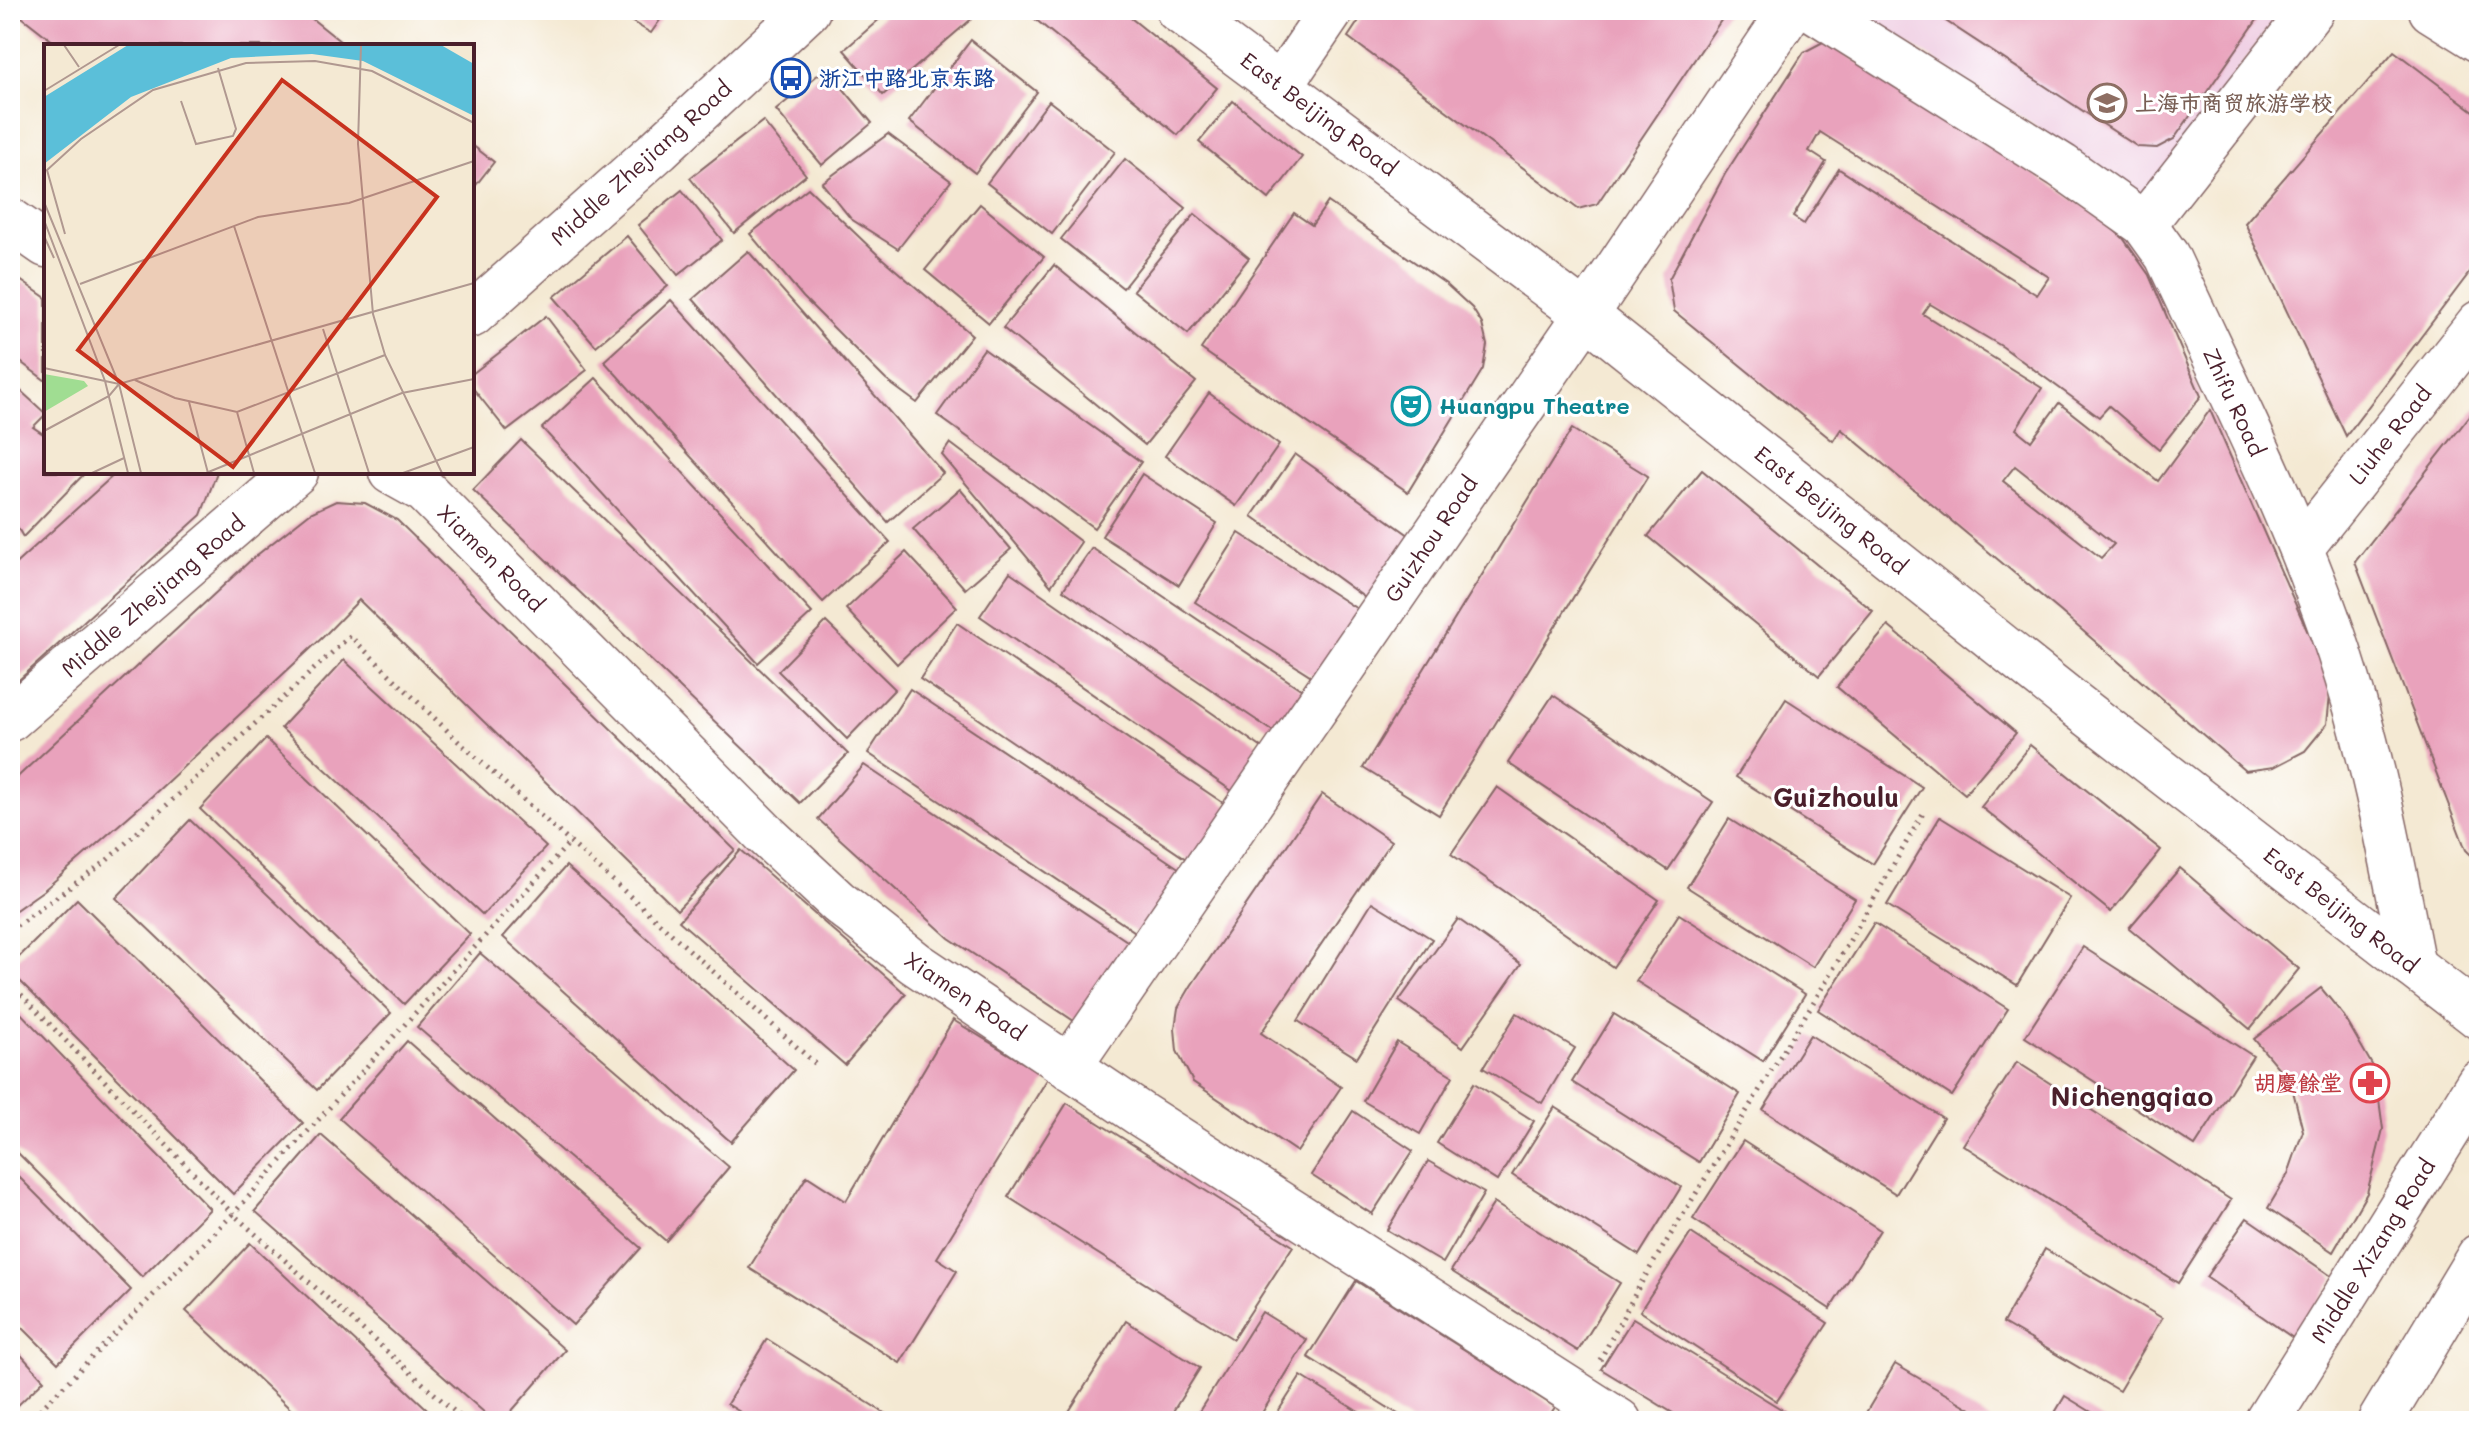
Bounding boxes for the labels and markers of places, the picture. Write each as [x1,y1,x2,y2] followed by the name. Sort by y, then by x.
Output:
[770,57,812,99] bus stop icon: 浙江中路北京东路
[819,63,995,92] place label: 浙江中路北京东路
[2086,82,2128,124] school or university icon: 上海市商贸旅游学校
[2135,88,2333,117] place label: 上海市商贸旅游学校
[1390,385,1432,427] theatre icon: Huangpu Theatre
[1439,391,1630,420] place label: Huangpu Theatre
[2349,1062,2391,1104] pharmacy icon: 胡慶餘堂
[2254,1068,2342,1097] place label: 胡慶餘堂

